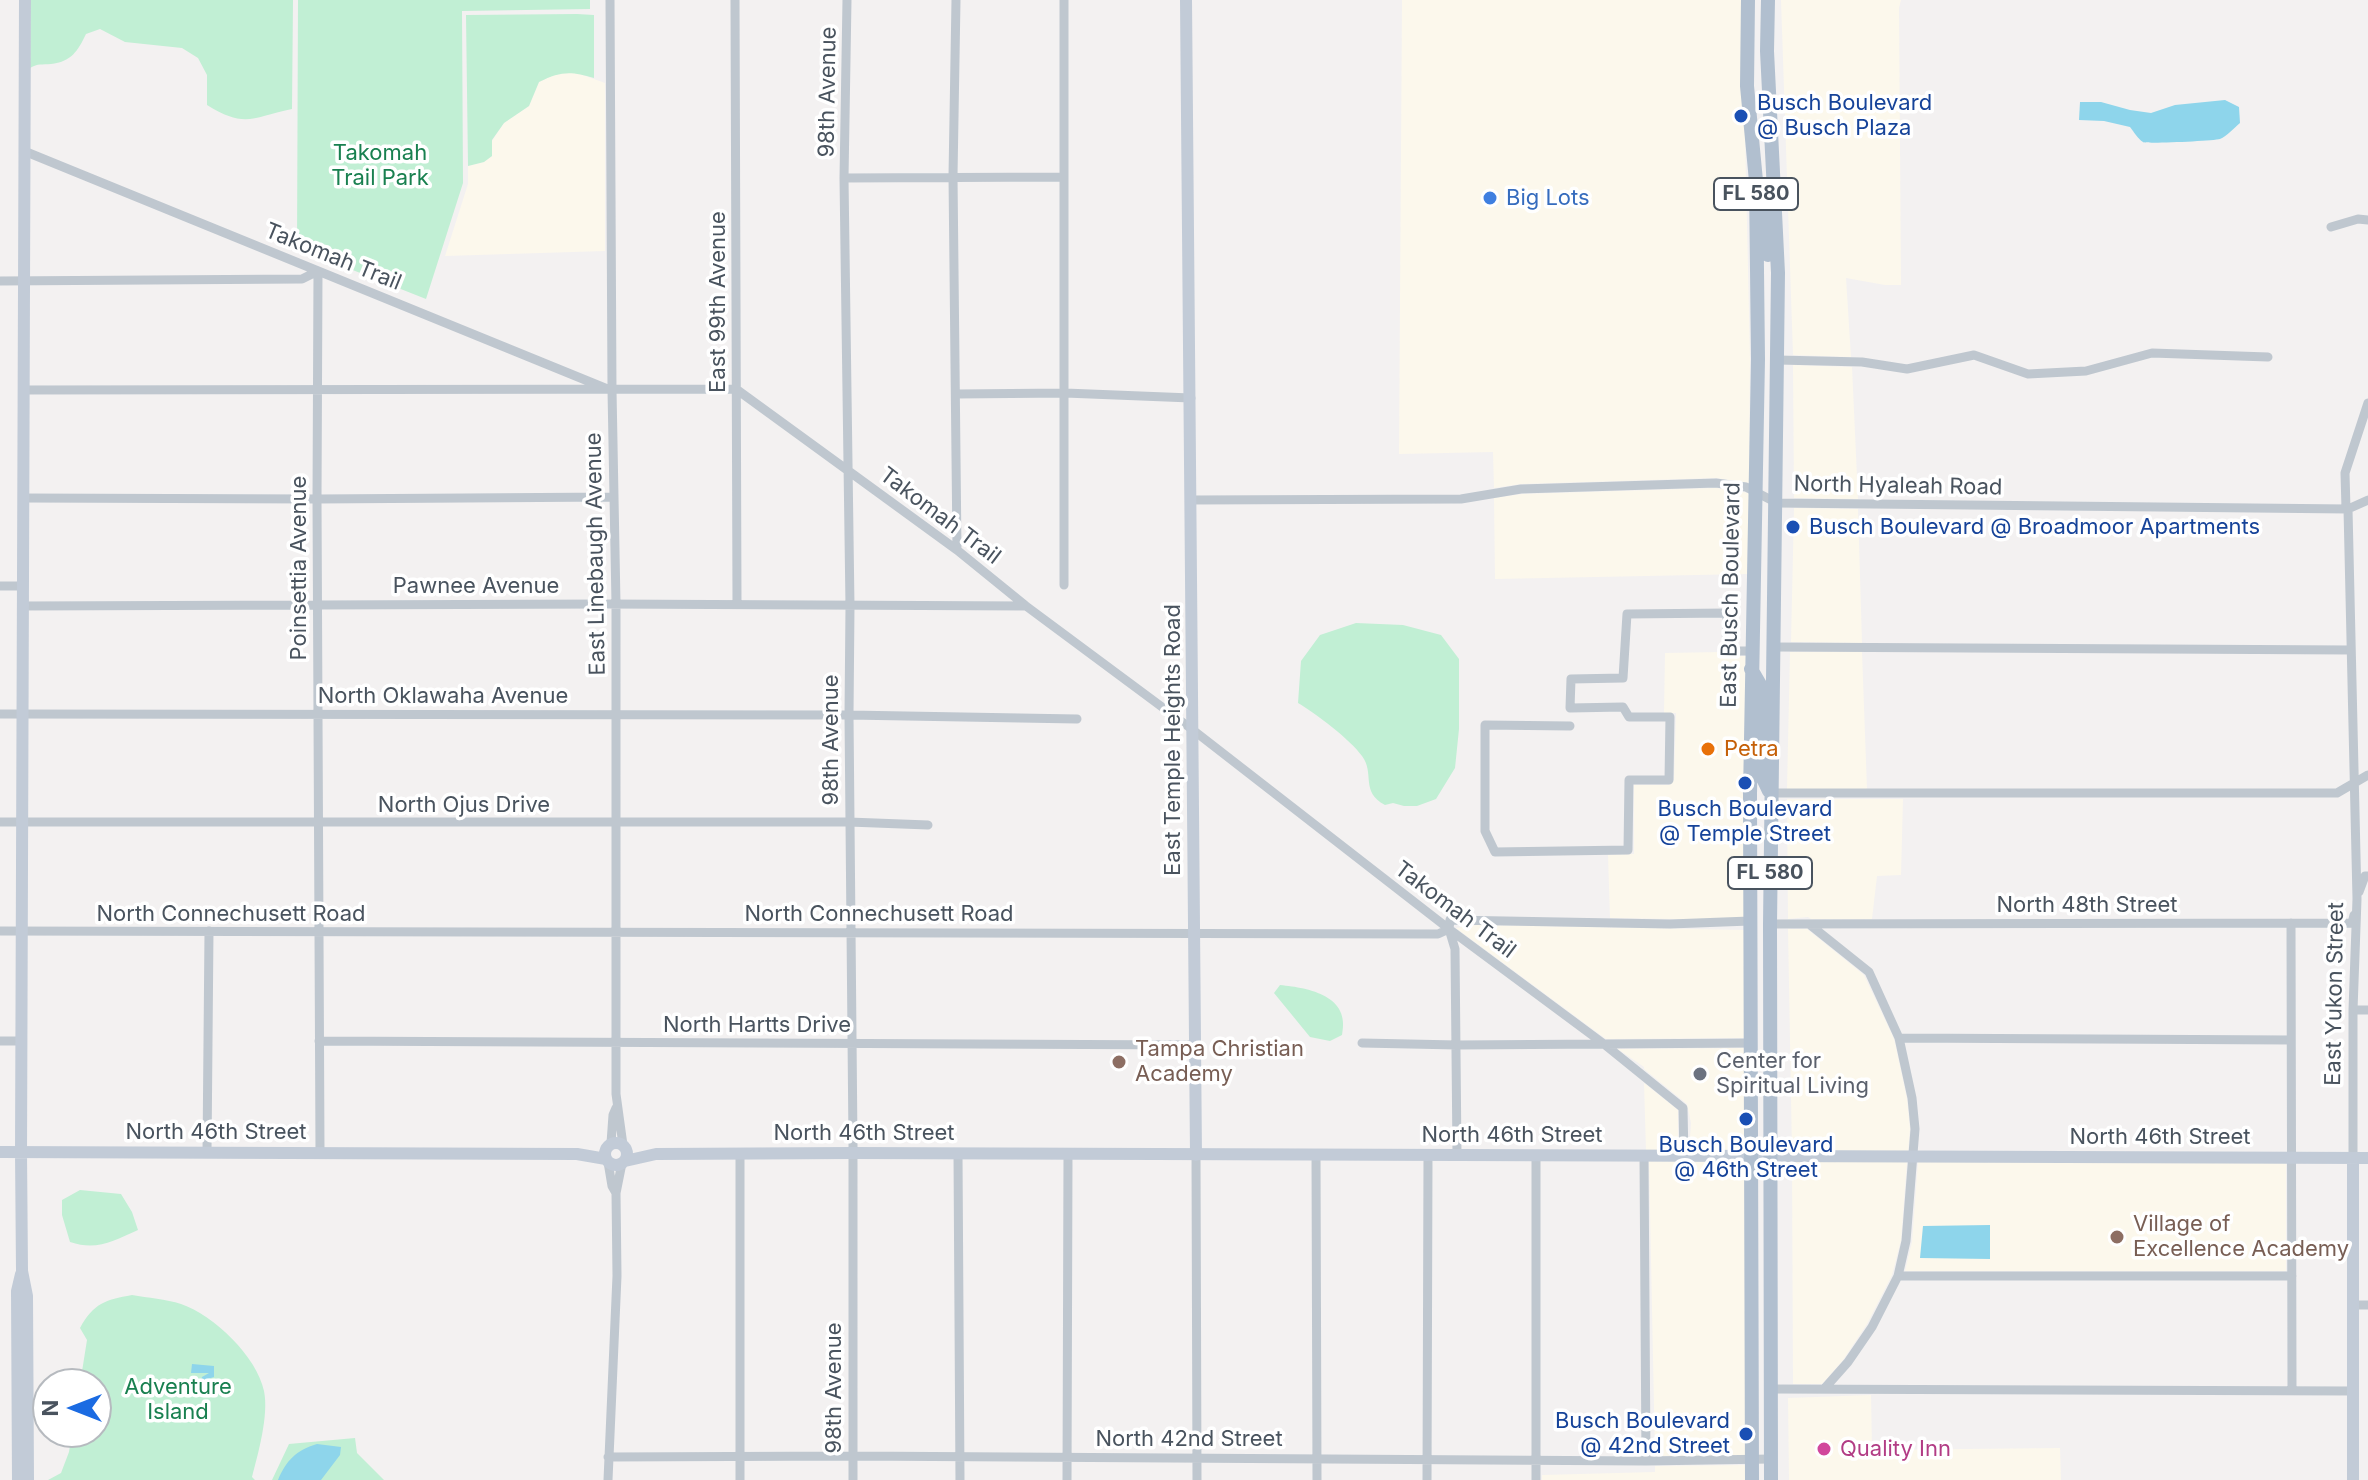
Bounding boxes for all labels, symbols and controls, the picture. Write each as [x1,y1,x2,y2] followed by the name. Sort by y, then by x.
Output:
[814,26,842,158] street label: 98th Avenue
[1757,90,1932,142] place label: Busch Boulevard @ Busch Plaza
[1732,107,1750,125] marker: Busch Boulevard @ Busch Plaza
[331,140,429,192] park label: Takomah Trail Park
[1714,178,1798,210] road number: FL 580
[1506,185,1590,211] place label: Big Lots
[1481,189,1499,207] marker: Big Lots
[705,211,731,393] street label: East 99th Avenue
[261,218,405,296] street label: Takomah Trail
[581,432,611,676] street label: East Linebaugh Avenue
[874,462,1006,570] street label: Takomah Trail
[1793,471,2003,501] street label: North Hyaleah Road
[286,476,312,660] street label: Poinsettia Avenue
[1716,482,1746,708] street label: East Busch Boulevard
[1809,514,2260,540] place label: Busch Boulevard @ Broadmoor Apartments
[1784,518,1802,536] marker: Busch Boulevard @ Broadmoor Apartments
[393,573,559,599] street label: Pawnee Avenue
[1160,604,1186,876] street label: East Temple Heights Road
[818,675,844,805] street label: 98th Avenue
[318,683,568,709] street label: North Oklawaha Avenue
[1724,736,1779,762] place label: Petra
[1699,740,1717,758] marker: Petra
[1736,774,1754,792] marker: Busch Boulevard @ Temple Street
[378,792,550,818] street label: North Ojus Drive
[1657,796,1833,848] place label: Busch Boulevard @ Temple Street
[1389,856,1521,964] street label: Takomah Trail
[1728,857,1812,889] road number: FL 580
[1996,892,2178,918] street label: North 48th Street
[96,901,366,927] street label: North Connechusett Road
[744,901,1014,927] street label: North Connechusett Road
[2320,902,2350,1086] street label: East Yukon Street
[663,1012,851,1038] street label: North Hartts Drive
[1135,1036,1304,1088] place label: Tampa Christian Academy
[1716,1048,1869,1100] place label: Center for Spiritual Living
[1110,1053,1128,1071] marker: Tampa Christian Academy
[1691,1065,1709,1083] marker: Center for Spiritual Living
[1737,1110,1755,1128] marker: Busch Boulevard @ 46th Street
[125,1119,307,1145] street label: North 46th Street
[773,1120,955,1146] street label: North 46th Street
[1421,1122,1603,1148] street label: North 46th Street
[2069,1124,2251,1150] street label: North 46th Street
[1658,1132,1834,1184] place label: Busch Boulevard @ 46th Street
[2133,1211,2349,1262] place label: Village of Excellence Academy
[2108,1228,2126,1246] marker: Village of Excellence Academy
[821,1323,847,1453] street label: 98th Avenue
[32,1368,112,1448] north arrow
[124,1374,232,1426] park label: Adventure Island
[37,1400,63,1416] text: N
[1555,1408,1730,1460] place label: Busch Boulevard @ 42nd Street
[1737,1425,1755,1443] marker: Busch Boulevard @ 42nd Street
[1095,1426,1283,1452] street label: North 42nd Street
[1840,1436,1951,1462] place label: Quality Inn
[1815,1440,1833,1458] marker: Quality Inn

